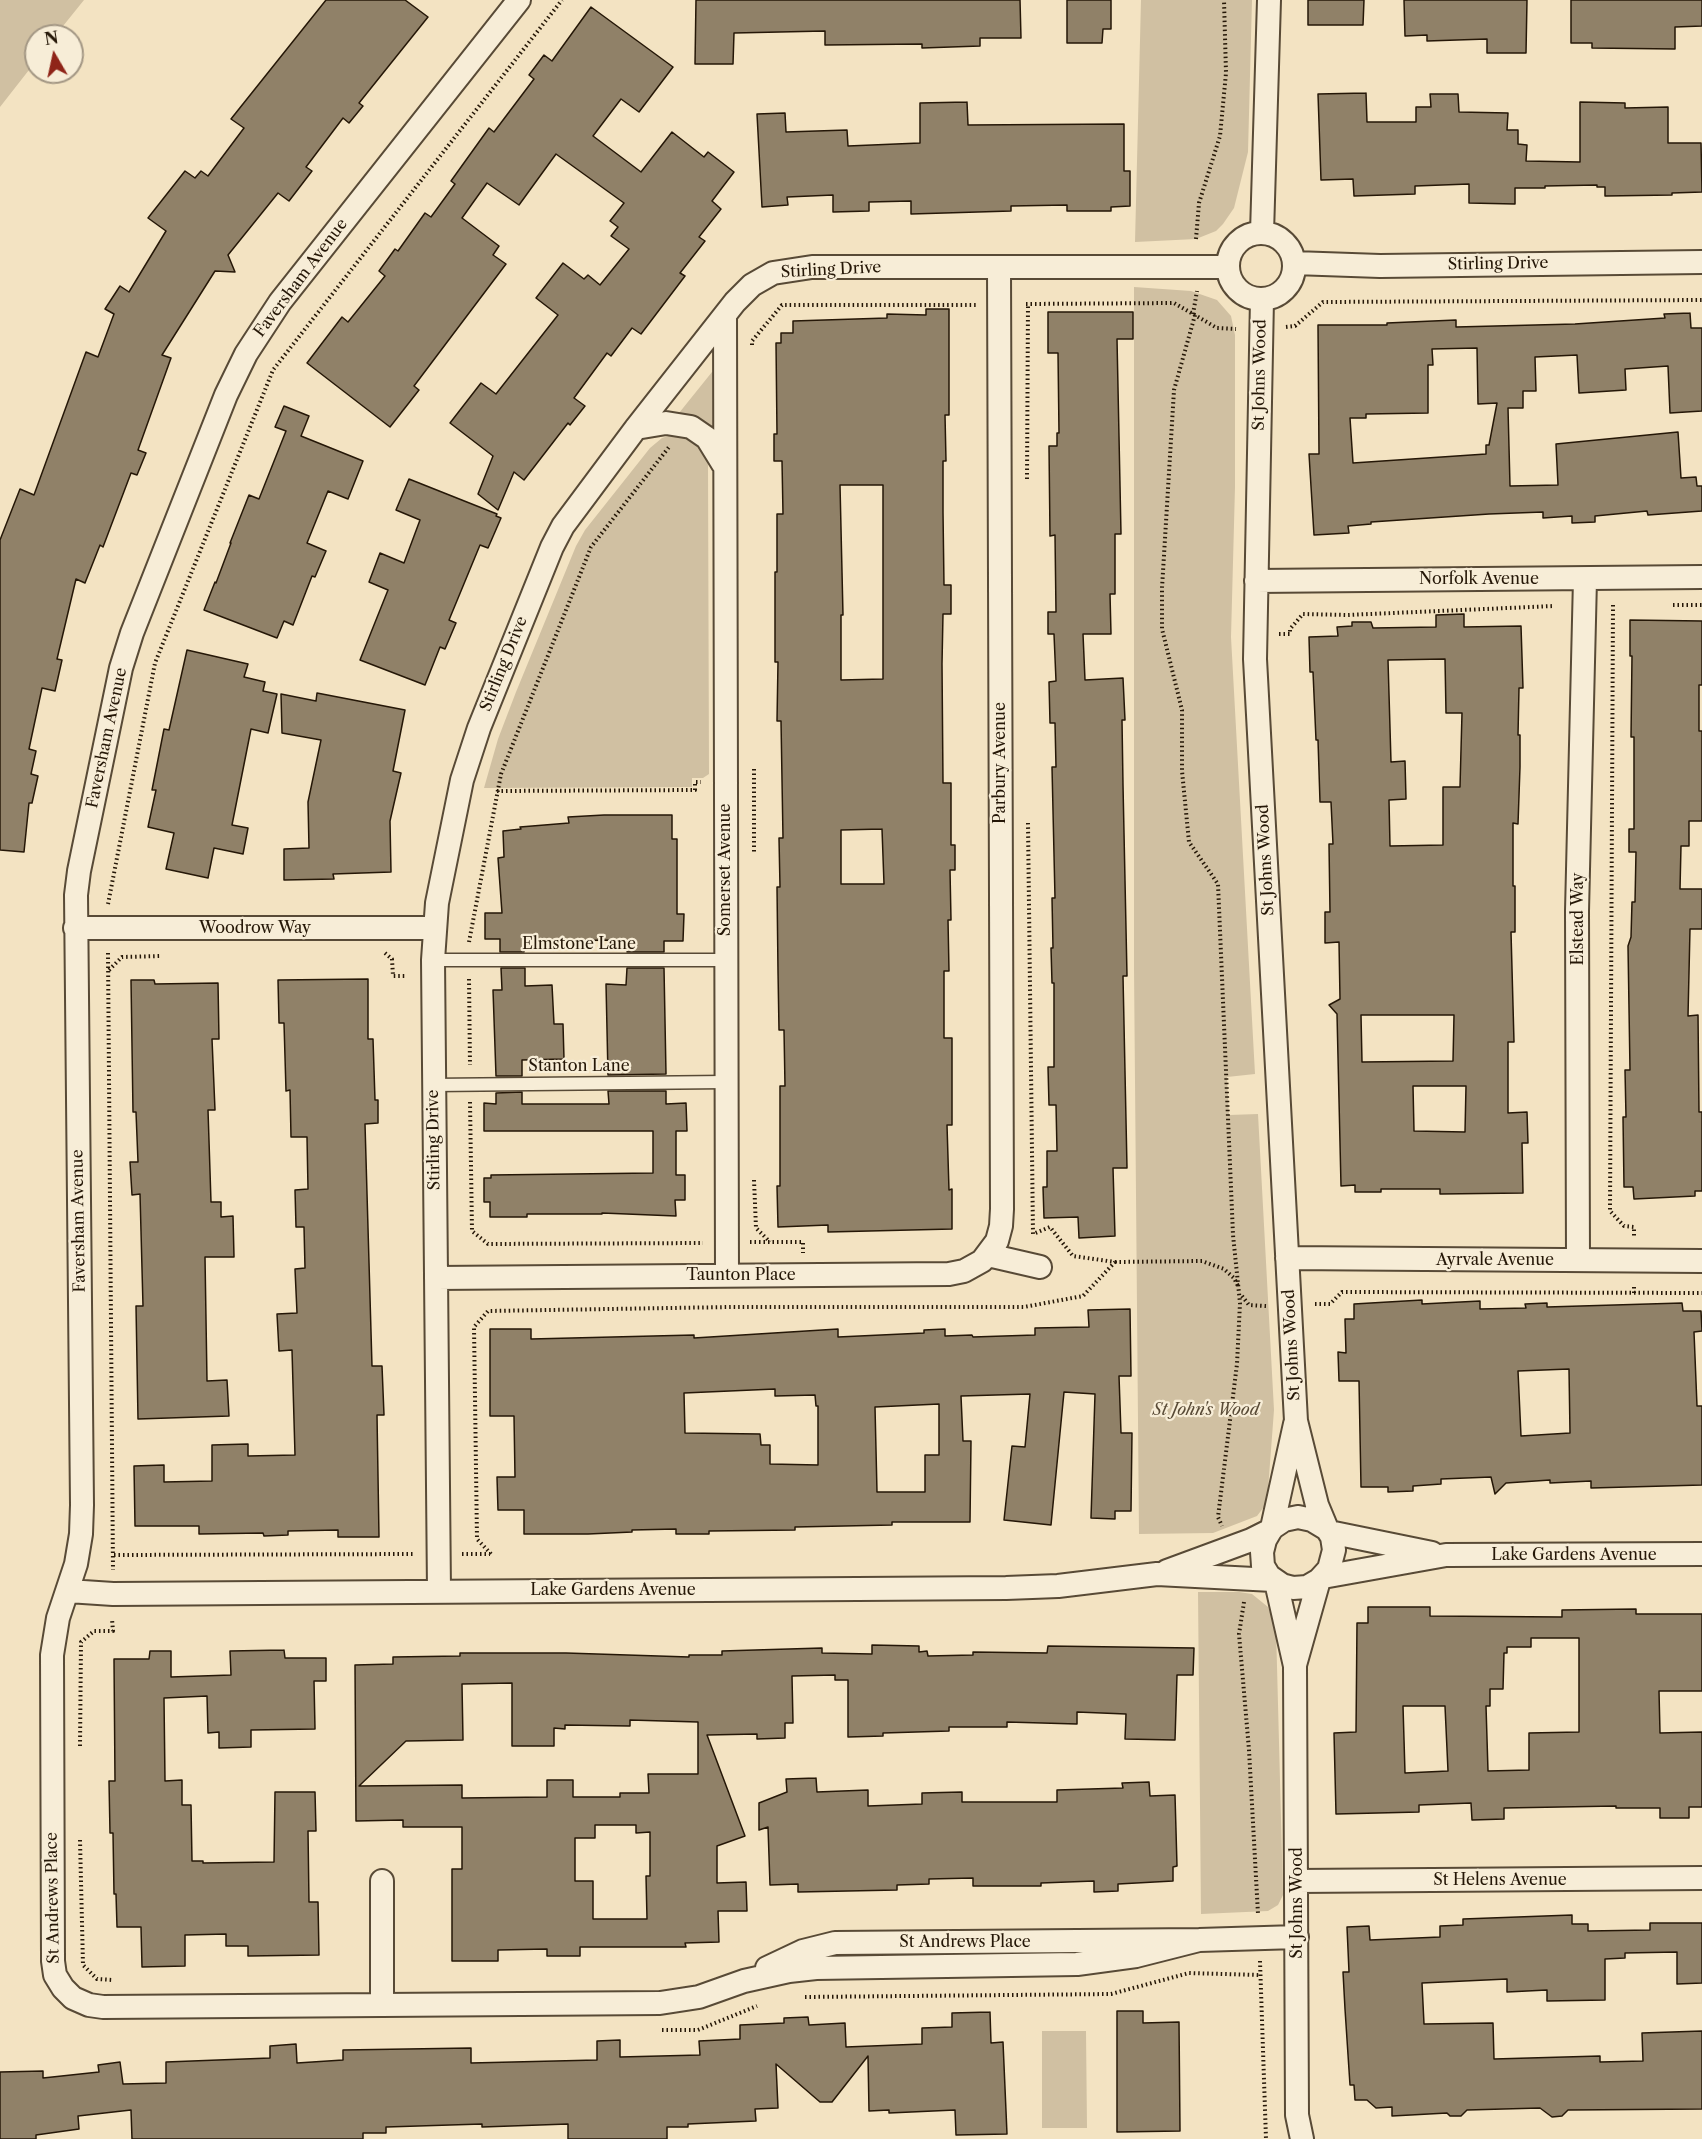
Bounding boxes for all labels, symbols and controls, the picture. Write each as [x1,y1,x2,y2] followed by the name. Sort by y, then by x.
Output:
[24,24,84,84] north arrow
[43,27,60,49] text: N
[250,215,352,341] street label: Faversham Avenue
[1447,254,1549,274] street label: Stirling Drive
[780,258,882,282] street label: Stirling Drive
[1249,319,1271,431] street label: St Johns Wood
[1419,569,1539,589] street label: Norfolk Avenue
[476,614,532,714] street label: Stirling Drive
[83,666,131,810] street label: Faversham Avenue
[990,702,1010,824] street label: Parbury Avenue
[715,804,735,936] street label: Somerset Avenue
[1253,804,1279,916] street label: St Johns Wood
[1568,873,1588,965] street label: Elstead Way
[199,918,311,938] street label: Woodrow Way
[522,934,636,954] street label: Elmstone Lane
[528,1056,630,1076] street label: Stanton Lane
[424,1089,444,1191] street label: Stirling Drive
[68,1149,90,1293] street label: Faversham Avenue
[1436,1250,1554,1270] street label: Ayrvale Avenue
[686,1265,796,1285] street label: Taunton Place
[1279,1289,1305,1401] street label: St Johns Wood
[1153,1400,1259,1420] park label: St John's Wood
[1491,1545,1657,1565] street label: Lake Gardens Avenue
[530,1580,696,1600] street label: Lake Gardens Avenue
[42,1832,64,1964] street label: St Andrews Place
[1287,1847,1307,1959] street label: St Johns Wood
[1433,1870,1567,1890] street label: St Helens Avenue
[899,1932,1031,1952] street label: St Andrews Place

